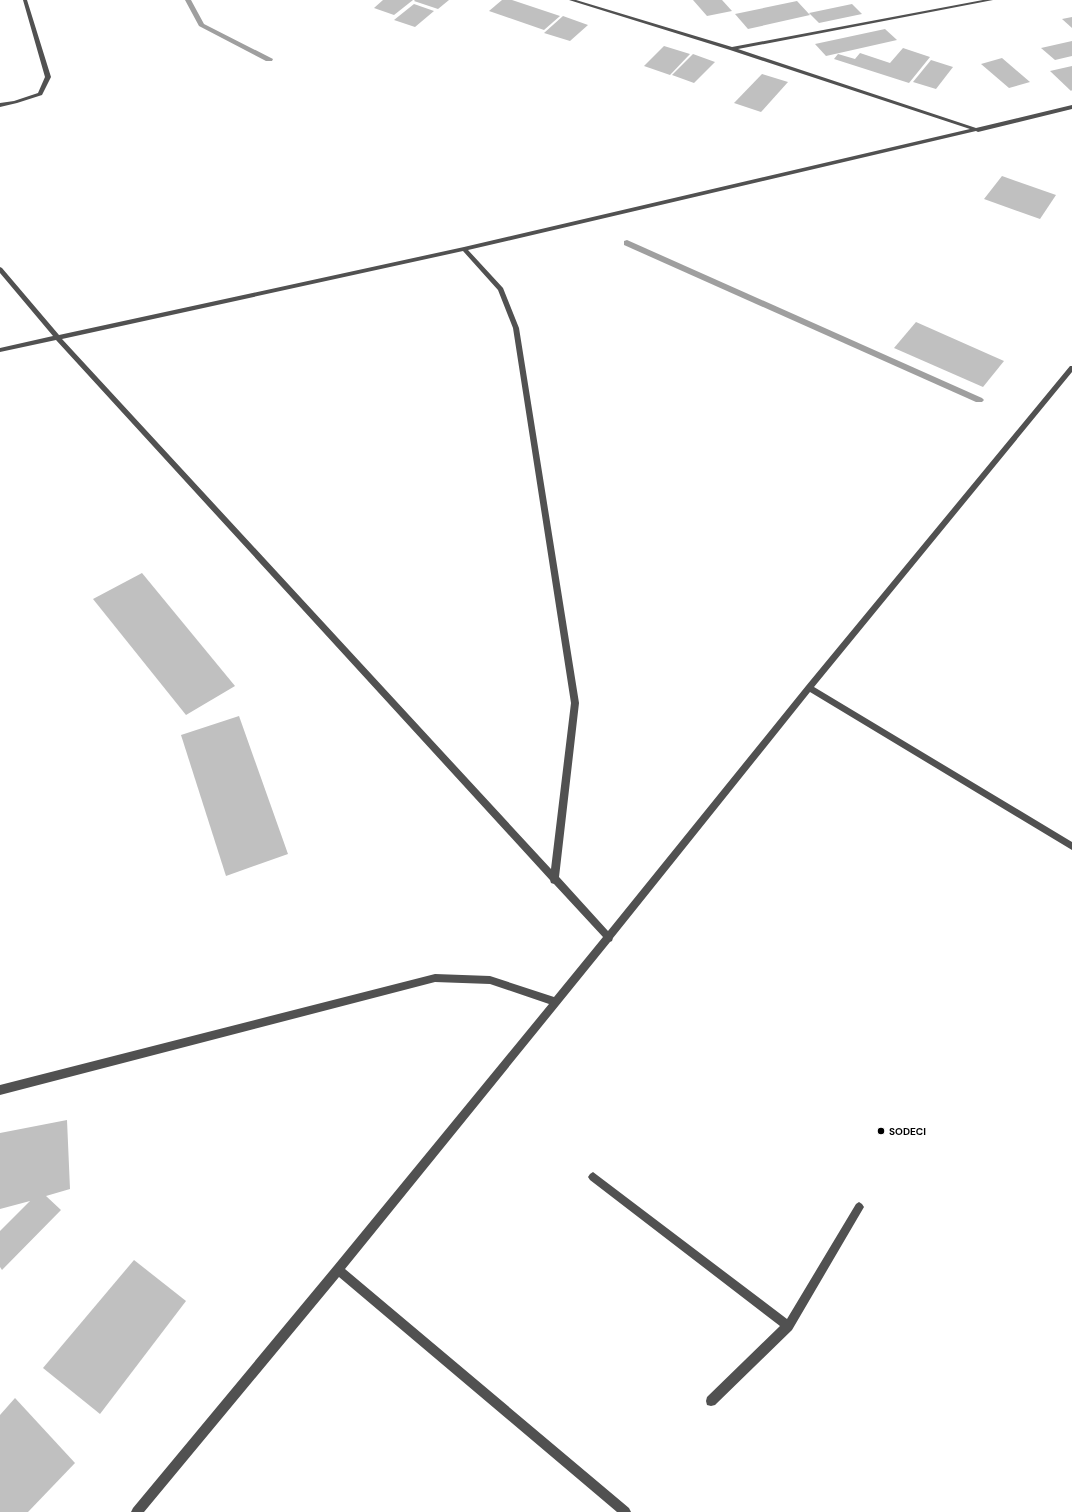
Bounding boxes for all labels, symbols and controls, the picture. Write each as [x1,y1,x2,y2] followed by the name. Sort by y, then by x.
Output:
[889,1125,926,1138] place label: SODECI
[876,1126,886,1136] marker: SODECI

